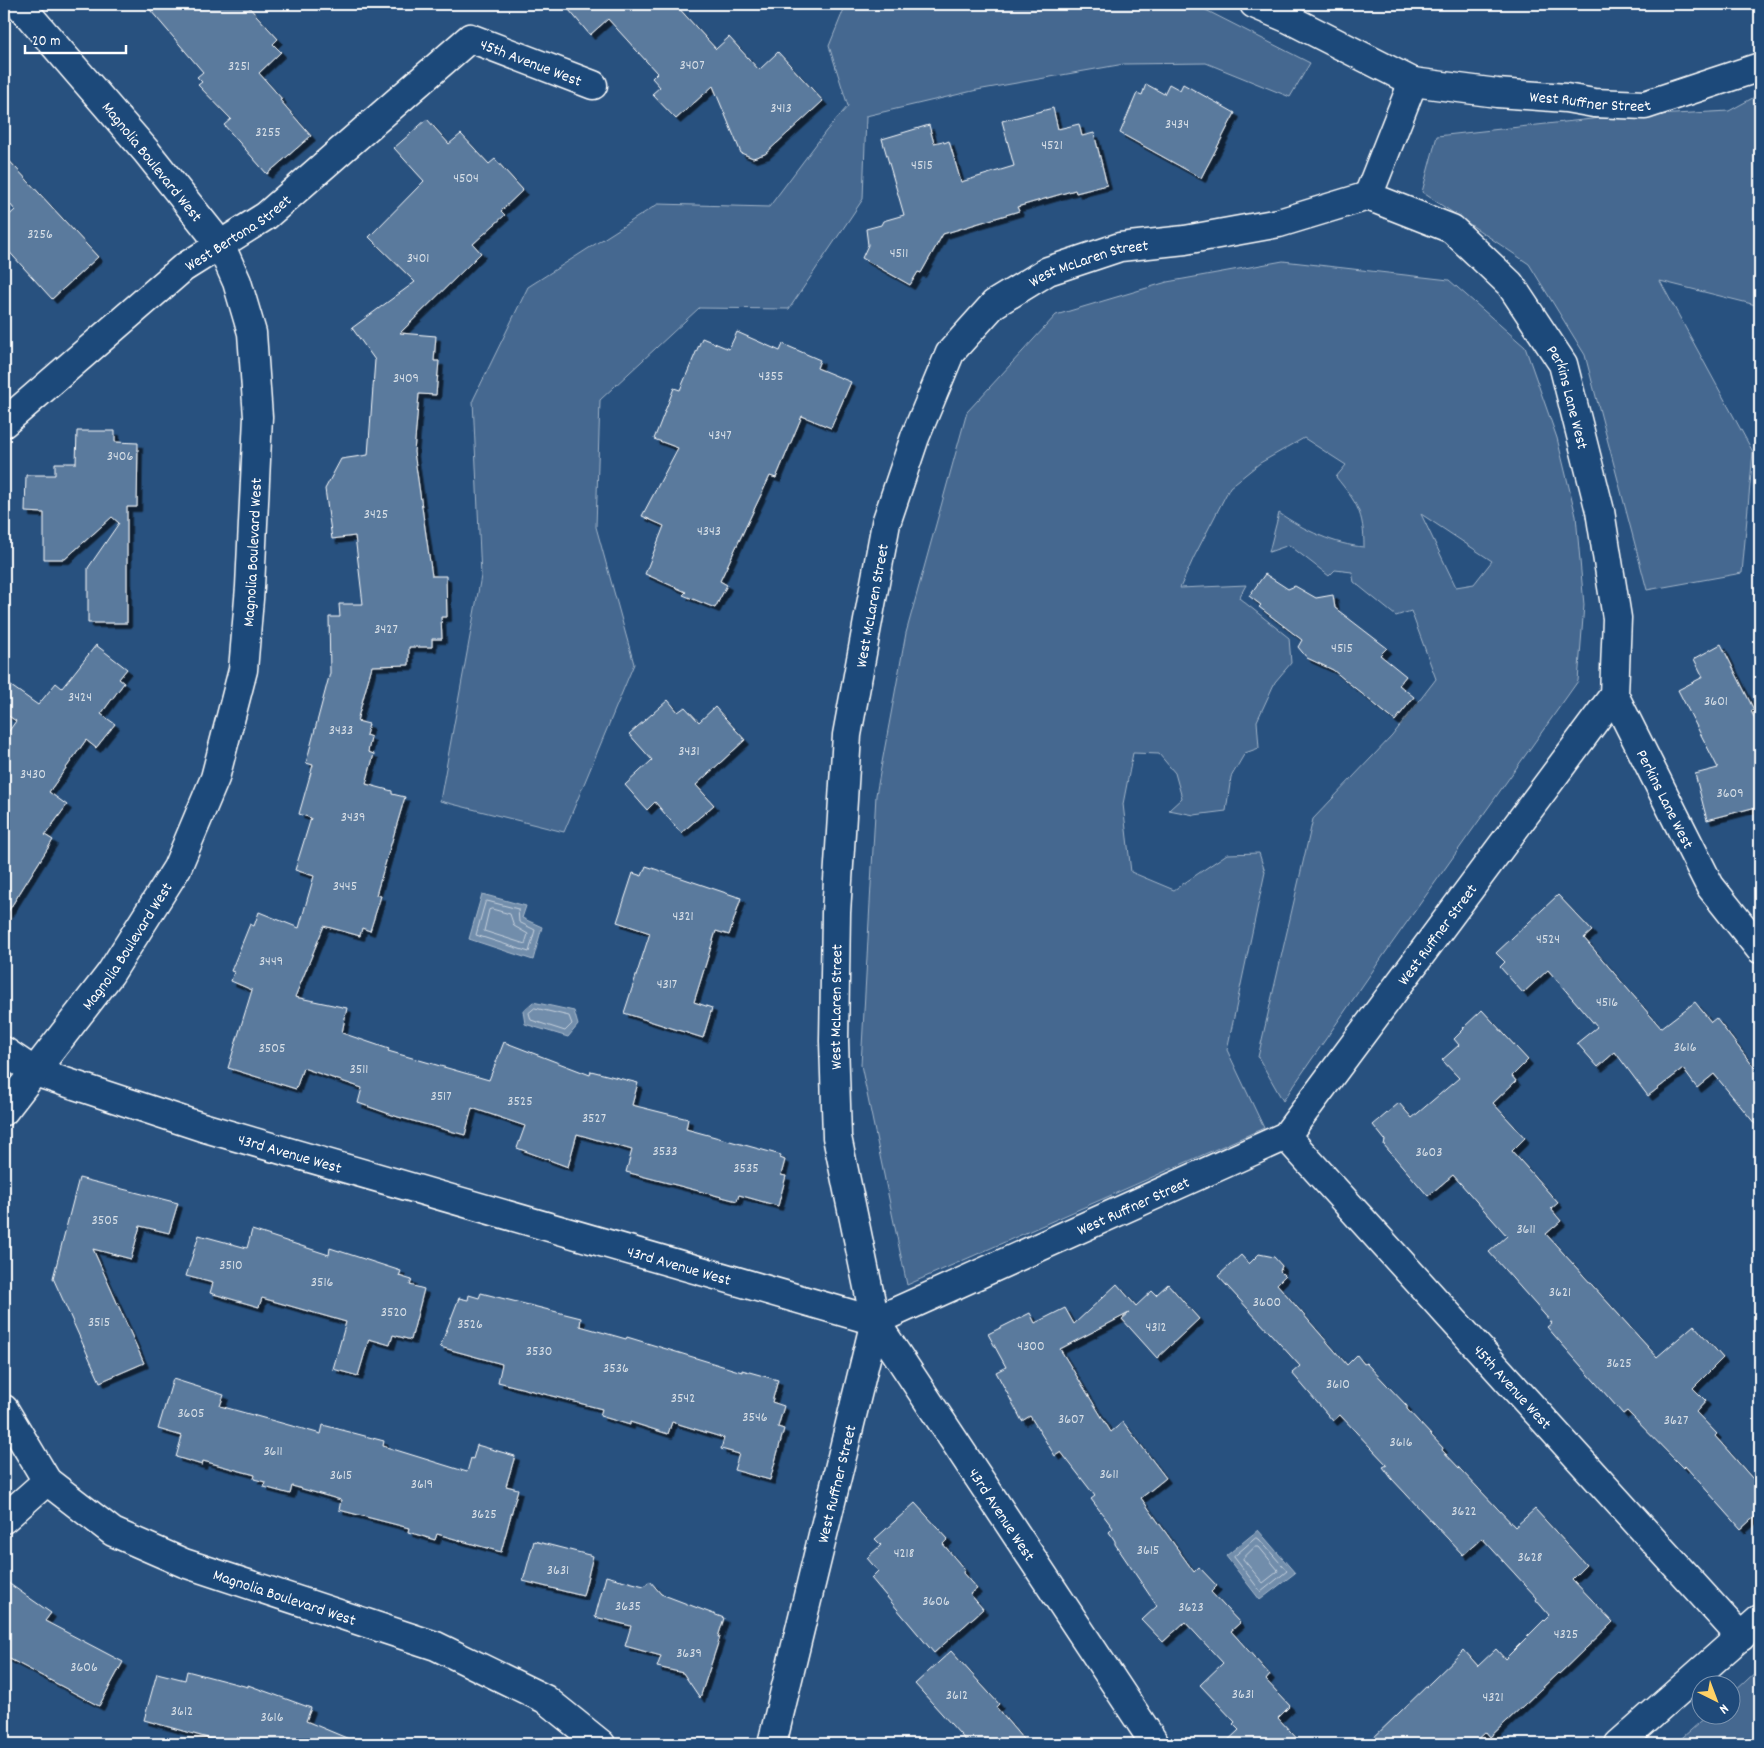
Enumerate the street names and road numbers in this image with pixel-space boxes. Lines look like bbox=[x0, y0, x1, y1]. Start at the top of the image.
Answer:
street label: 45th Avenue West bbox=[476, 34, 585, 94]
street label: West Ruffner Street bbox=[1529, 86, 1654, 119]
street label: Magnolia Boulevard West bbox=[95, 97, 207, 228]
street label: West Bertona Street bbox=[181, 190, 297, 278]
street label: West McLaren Street bbox=[1025, 235, 1150, 294]
street label: Perkins Lane West bbox=[1539, 341, 1593, 452]
street label: Magnolia Boulevard West bbox=[238, 477, 269, 628]
street label: West McLaren Street bbox=[851, 542, 896, 670]
street label: Perkins Lane West bbox=[1629, 746, 1699, 853]
street label: Magnolia Boulevard West bbox=[77, 878, 179, 1016]
street label: West Ruffner Street bbox=[1393, 880, 1484, 991]
street label: West McLaren Street bbox=[825, 944, 850, 1070]
street label: 43rd Avenue West bbox=[235, 1129, 344, 1181]
street label: West Ruffner Street bbox=[1074, 1172, 1194, 1243]
street label: 43rd Avenue West bbox=[624, 1241, 733, 1293]
street label: 45th Avenue West bbox=[1467, 1340, 1556, 1435]
street label: West Ruffner Street bbox=[812, 1423, 863, 1546]
street label: 43rd Avenue West bbox=[961, 1464, 1040, 1566]
street label: Magnolia Boulevard West bbox=[210, 1564, 359, 1633]

